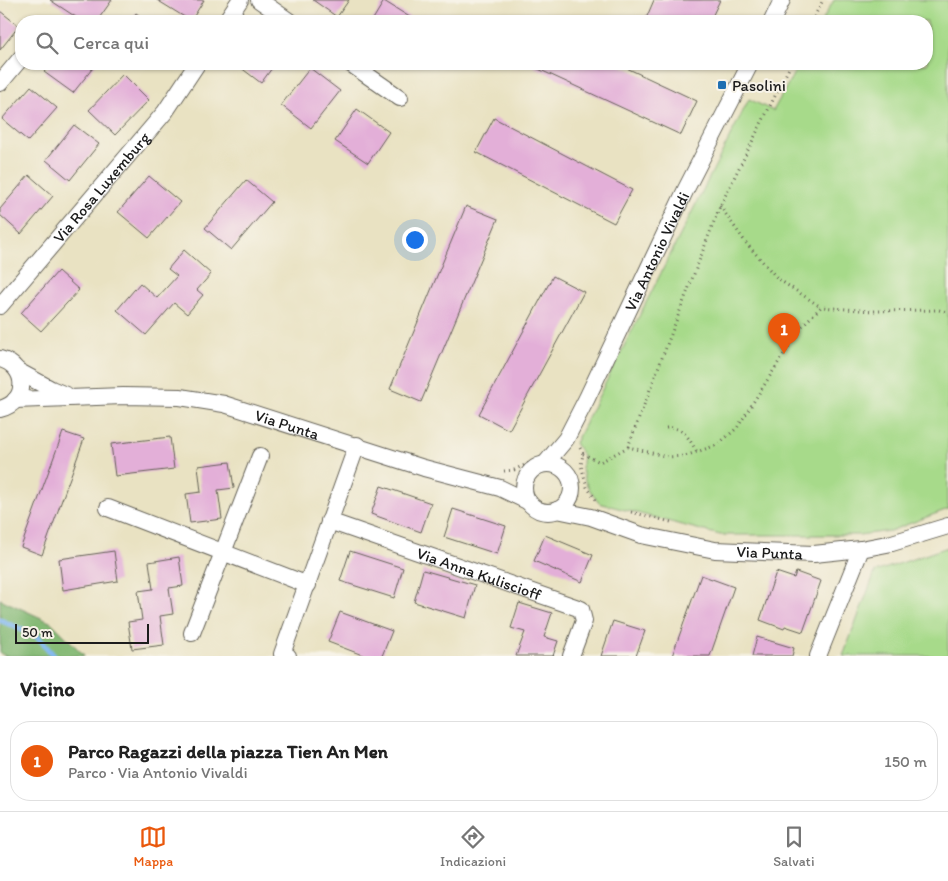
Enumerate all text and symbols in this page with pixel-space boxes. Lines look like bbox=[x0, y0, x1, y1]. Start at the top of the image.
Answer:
search box bbox=[15, 15, 933, 70]
icon: search bbox=[33, 29, 61, 57]
text: Cerca qui bbox=[73, 31, 149, 54]
place label: Pasolini bbox=[732, 76, 786, 95]
marker: Pasolini bbox=[716, 79, 728, 91]
street label: Via Rosa Luxemburg bbox=[49, 128, 154, 247]
street label: Via Antonio Vivaldi bbox=[621, 189, 693, 314]
your location bbox=[402, 227, 428, 253]
pin: 1 bbox=[768, 313, 800, 354]
street label: Via Punta bbox=[253, 406, 322, 444]
street label: Via Punta bbox=[736, 542, 804, 564]
street label: Via Anna Kuliscioff bbox=[414, 543, 544, 605]
scale bar bbox=[15, 621, 149, 644]
text: 50 m bbox=[22, 624, 53, 641]
text: Vicino bbox=[20, 676, 75, 701]
text: Parco Ragazzi della piazza Tien An Men bbox=[68, 740, 388, 763]
text: 1 bbox=[33, 752, 41, 771]
text: 150 m bbox=[884, 752, 927, 771]
text: Parco · Via Antonio Vivaldi bbox=[68, 763, 248, 782]
tab: Mappa bbox=[134, 823, 173, 870]
tab: Indicazioni bbox=[440, 823, 506, 870]
tab: Salvati bbox=[773, 823, 814, 870]

